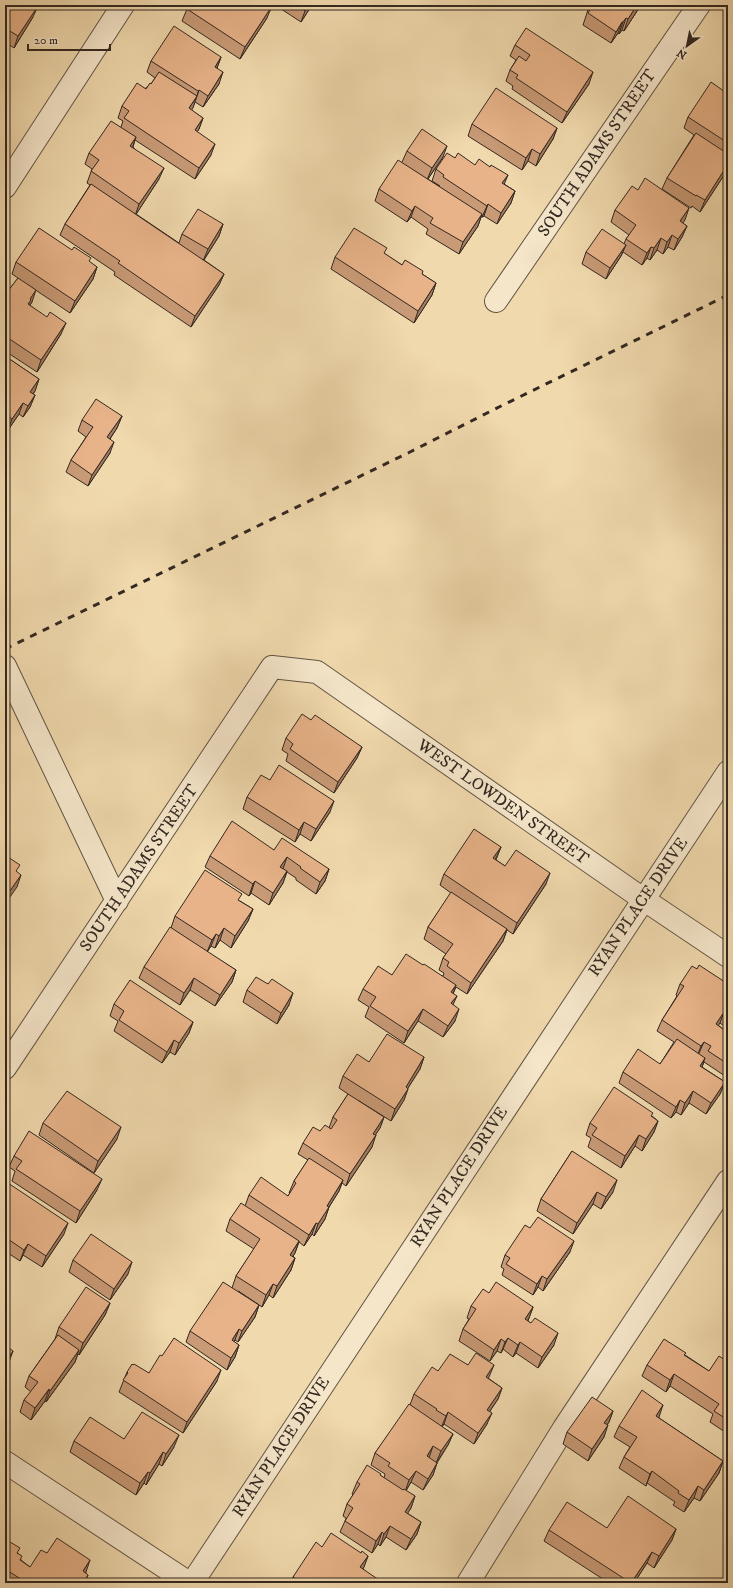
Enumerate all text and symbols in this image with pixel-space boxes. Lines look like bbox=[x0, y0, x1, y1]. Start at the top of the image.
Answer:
scale bar bbox=[28, 26, 110, 52]
north arrow bbox=[667, 26, 707, 66]
text: 20 m bbox=[34, 33, 58, 48]
text: N bbox=[674, 45, 690, 62]
street label: SOUTH ADAMS STREET bbox=[533, 65, 661, 241]
street label: WEST LOWDEN STREET bbox=[412, 734, 593, 870]
street label: SOUTH ADAMS STREET bbox=[75, 780, 203, 956]
street label: RYAN PLACE DRIVE bbox=[583, 833, 693, 981]
street label: RYAN PLACE DRIVE bbox=[405, 1102, 513, 1252]
street label: RYAN PLACE DRIVE bbox=[227, 1372, 335, 1522]

